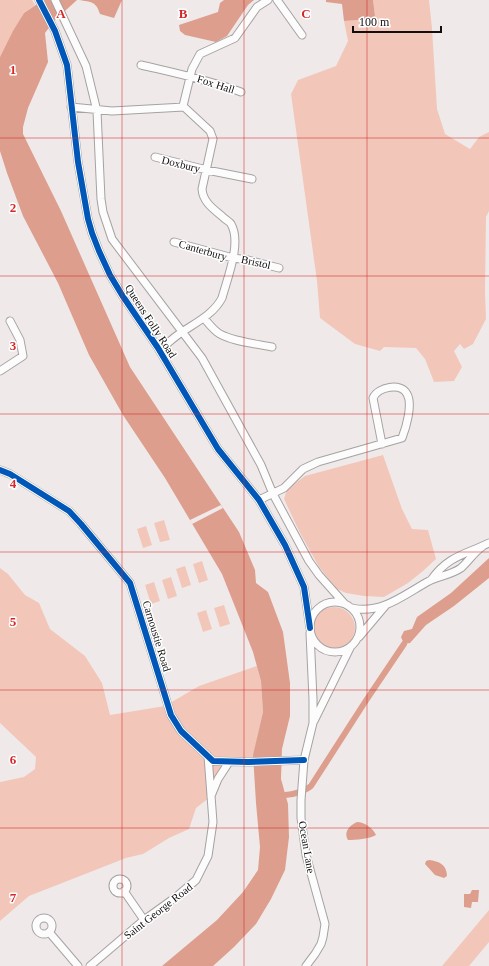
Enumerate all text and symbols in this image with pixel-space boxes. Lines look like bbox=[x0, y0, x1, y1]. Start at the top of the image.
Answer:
text: A bbox=[56, 6, 66, 21]
text: B bbox=[179, 6, 188, 21]
text: C bbox=[301, 6, 311, 21]
scale bar bbox=[353, 8, 441, 34]
text: 100 m bbox=[359, 15, 390, 29]
text: 1 bbox=[10, 62, 16, 77]
street label: Fox Hall bbox=[196, 72, 236, 96]
street label: Doxbury bbox=[161, 153, 202, 175]
text: 2 bbox=[10, 200, 16, 215]
street label: Canterbury bbox=[178, 237, 229, 263]
street label: Bristol bbox=[240, 253, 272, 271]
street label: Queens Folly Road bbox=[123, 282, 179, 360]
text: 3 bbox=[10, 338, 17, 353]
text: 4 bbox=[10, 476, 17, 491]
street label: Carnoustie Road bbox=[140, 599, 174, 673]
text: 5 bbox=[10, 614, 17, 629]
text: 6 bbox=[10, 752, 17, 767]
street label: Ocean Lane bbox=[297, 820, 318, 874]
street label: Saint George Road bbox=[121, 880, 195, 941]
text: 7 bbox=[10, 890, 17, 905]

